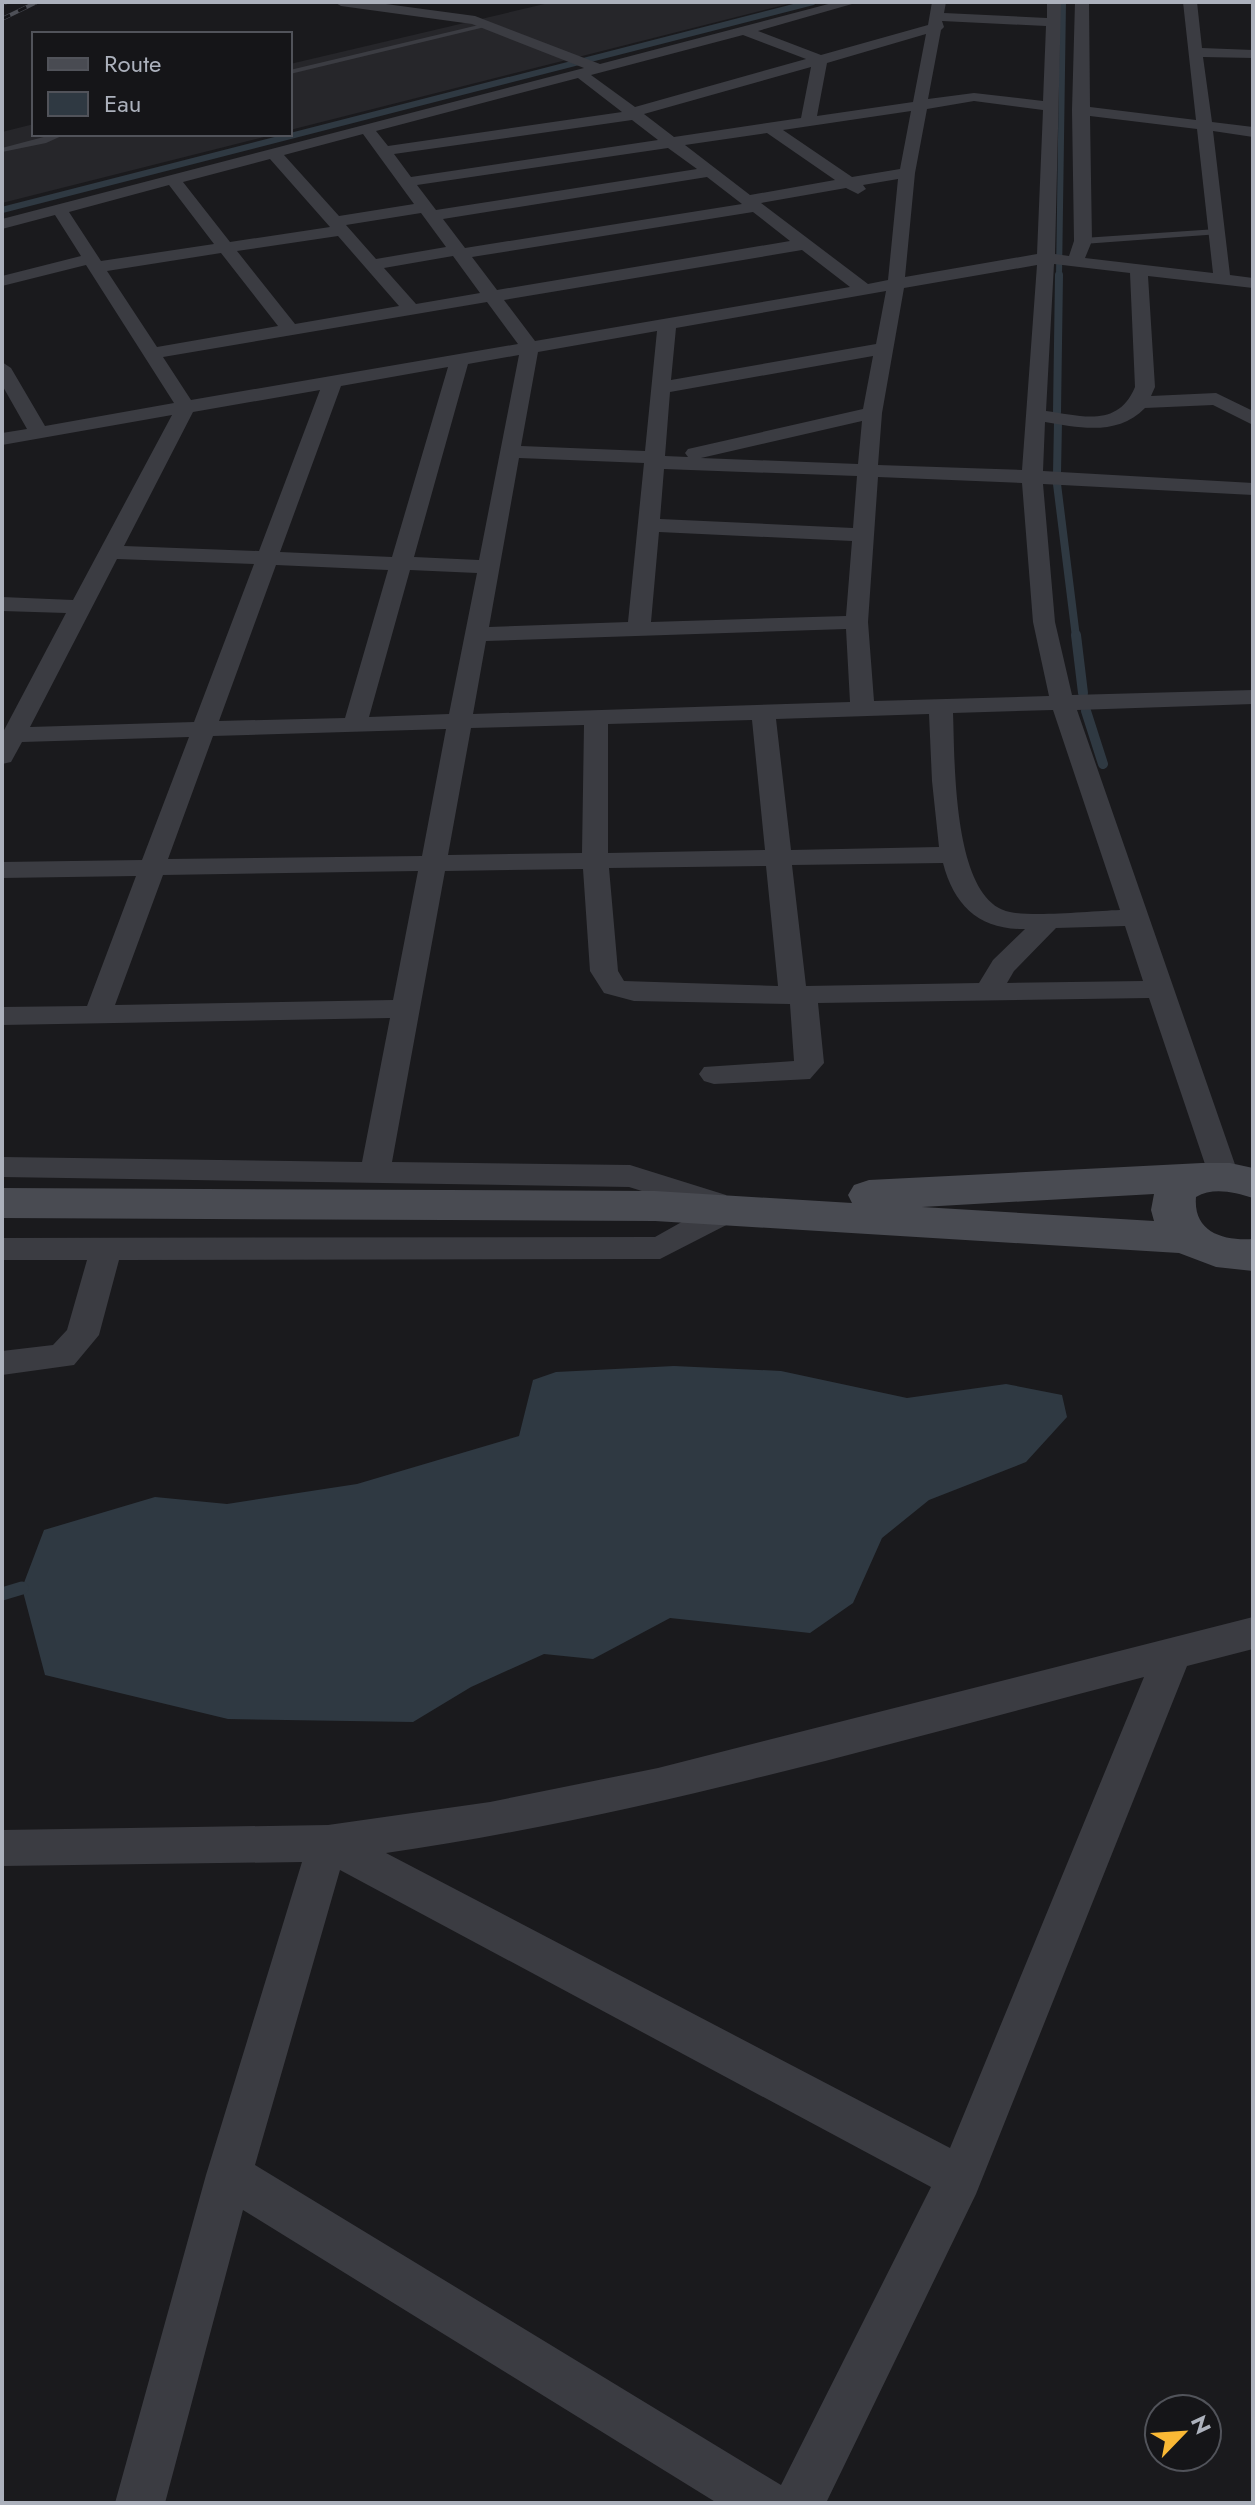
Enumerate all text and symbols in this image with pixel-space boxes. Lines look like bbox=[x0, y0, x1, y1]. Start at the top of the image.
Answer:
legend bbox=[32, 32, 292, 136]
text: Route bbox=[104, 46, 161, 81]
text: Eau bbox=[104, 86, 141, 121]
north arrow bbox=[1143, 2393, 1223, 2473]
text: N bbox=[1183, 2410, 1219, 2439]

